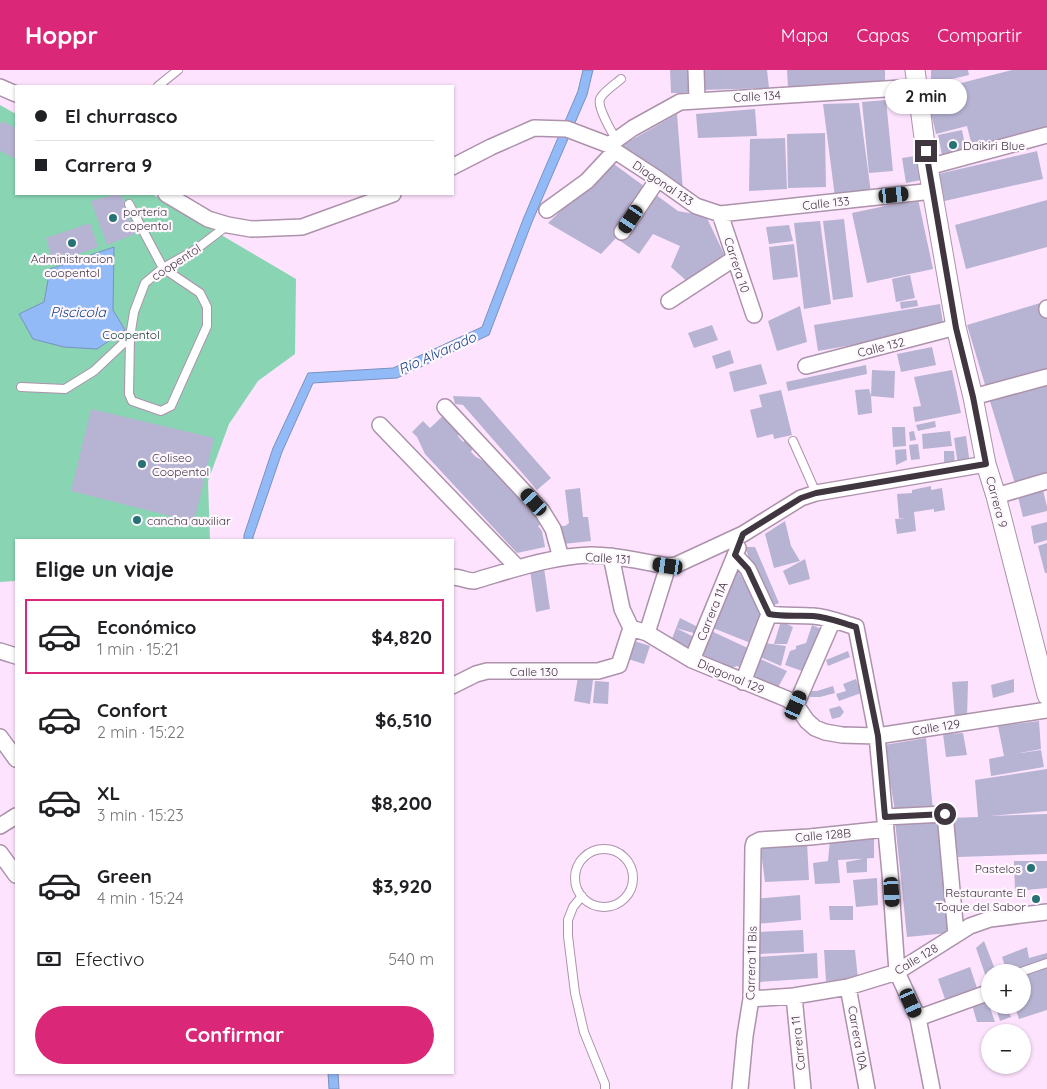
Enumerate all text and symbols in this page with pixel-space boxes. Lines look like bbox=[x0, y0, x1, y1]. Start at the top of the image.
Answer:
text: Hoppr bbox=[25, 20, 98, 50]
text: Mapa bbox=[781, 24, 828, 47]
text: Capas bbox=[856, 24, 909, 47]
text: Compartir bbox=[937, 24, 1022, 47]
callout: 2 min bbox=[885, 78, 967, 114]
text: 2 min bbox=[905, 86, 947, 106]
street label: Calle 134 bbox=[733, 87, 781, 105]
text: El churrasco bbox=[65, 104, 178, 128]
place label: Daikiri Blue bbox=[963, 138, 1025, 153]
marker: Daikiri Blue bbox=[947, 139, 959, 151]
route end bbox=[915, 140, 937, 162]
text: Carrera 9 bbox=[65, 153, 152, 177]
street label: Diagonal 133 bbox=[630, 157, 696, 209]
car bbox=[878, 186, 909, 204]
street label: Calle 133 bbox=[802, 193, 850, 213]
car bbox=[616, 202, 645, 236]
place label: porteria copentol bbox=[123, 204, 171, 233]
marker: porteria copentol bbox=[107, 212, 119, 224]
street label: Carrera 10 bbox=[721, 235, 753, 295]
marker: Administracion coopentol bbox=[66, 237, 78, 249]
street label: coopentol bbox=[149, 241, 203, 283]
place label: Administracion coopentol bbox=[31, 251, 113, 280]
water label: Piscicola bbox=[50, 303, 107, 321]
park label: Coopentol bbox=[102, 327, 160, 342]
water label: Río Alvarado bbox=[395, 328, 479, 378]
street label: Calle 132 bbox=[856, 334, 906, 360]
place label: Coliseo Coopentol bbox=[152, 450, 209, 479]
marker: Coliseo Coopentol bbox=[136, 458, 148, 470]
street label: Carrera 9 bbox=[983, 475, 1011, 530]
car bbox=[518, 486, 549, 518]
place label: cancha auxiliar bbox=[147, 513, 231, 528]
marker: cancha auxiliar bbox=[131, 514, 143, 526]
street label: Calle 131 bbox=[585, 549, 631, 567]
text: Elige un viaje bbox=[35, 555, 174, 583]
car bbox=[652, 556, 683, 576]
street label: Carrera 11A bbox=[693, 579, 731, 643]
icon: car bbox=[37, 614, 82, 659]
text: Económico bbox=[97, 615, 196, 639]
text: $4,820 bbox=[371, 625, 432, 649]
text: 1 min · 15:21 bbox=[97, 639, 179, 659]
street label: Diagonal 129 bbox=[695, 655, 767, 697]
street label: Calle 130 bbox=[510, 664, 558, 679]
car bbox=[783, 688, 808, 722]
icon: car bbox=[37, 697, 82, 742]
text: Confort bbox=[97, 698, 168, 722]
text: $6,510 bbox=[375, 708, 432, 732]
street label: Calle 129 bbox=[911, 716, 961, 738]
text: 2 min · 15:22 bbox=[97, 722, 185, 742]
icon: car bbox=[37, 780, 82, 825]
text: XL bbox=[97, 781, 120, 805]
text: $8,200 bbox=[371, 791, 432, 815]
route start bbox=[934, 803, 956, 825]
text: 3 min · 15:23 bbox=[97, 805, 184, 825]
street label: Calle 128B bbox=[794, 825, 852, 845]
place label: Pastelos bbox=[975, 861, 1021, 876]
marker: Pastelos bbox=[1025, 862, 1037, 874]
icon: car bbox=[37, 863, 82, 908]
text: Green bbox=[97, 864, 152, 888]
text: $3,920 bbox=[372, 874, 432, 898]
car bbox=[883, 877, 900, 907]
place label: Restaurante El Toque del Sabor bbox=[936, 885, 1026, 914]
text: 4 min · 15:24 bbox=[97, 888, 184, 908]
marker: Restaurante El Toque del Sabor bbox=[1030, 893, 1042, 905]
street label: Carrera 11 Bis bbox=[742, 925, 760, 1000]
street label: Calle 128 bbox=[892, 940, 940, 978]
icon: cash bbox=[35, 945, 63, 973]
text: Efectivo bbox=[75, 947, 144, 971]
text: 540 m bbox=[388, 949, 434, 969]
map controls bbox=[981, 964, 1031, 1074]
button: + bbox=[981, 964, 1031, 1014]
car bbox=[898, 986, 923, 1020]
street label: Carrera 10A bbox=[845, 1005, 871, 1072]
button: Confirmar bbox=[35, 1006, 434, 1064]
street label: Carrera 11 bbox=[788, 1015, 808, 1071]
button: − bbox=[981, 1024, 1031, 1074]

